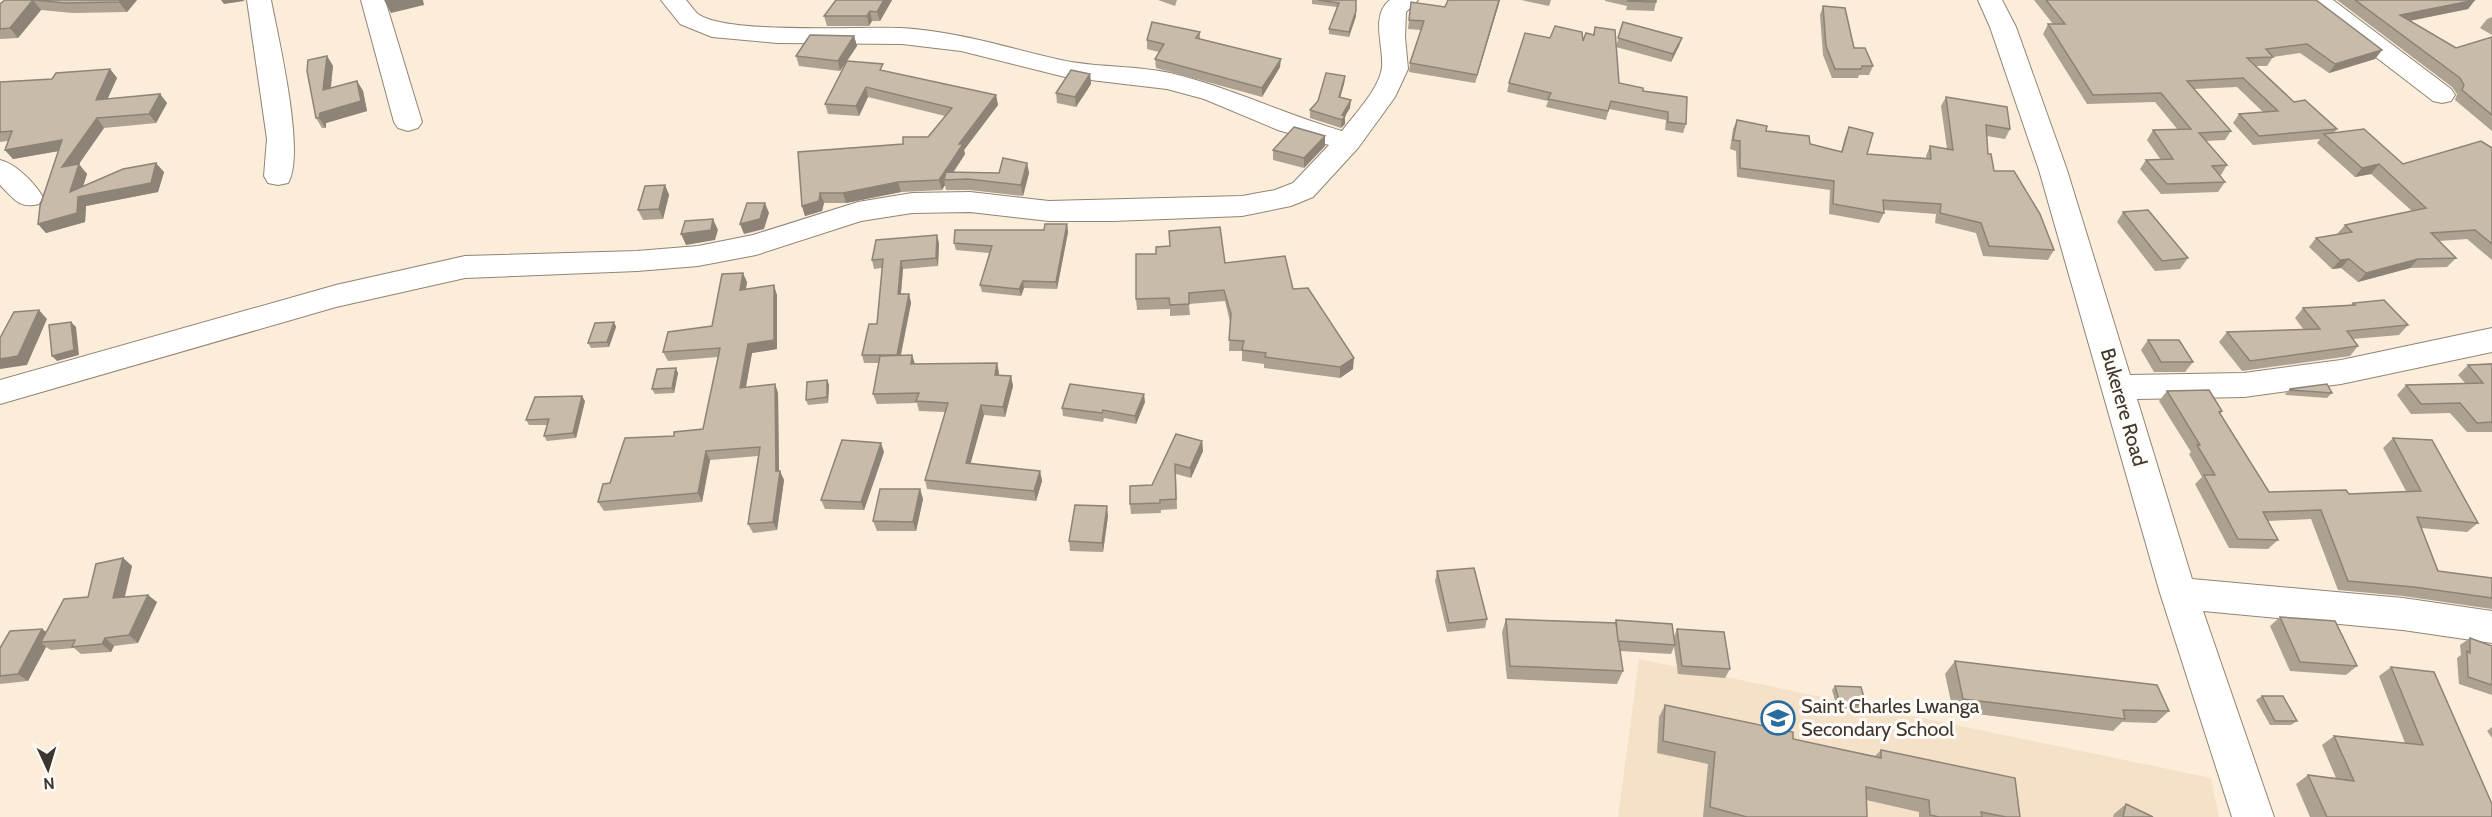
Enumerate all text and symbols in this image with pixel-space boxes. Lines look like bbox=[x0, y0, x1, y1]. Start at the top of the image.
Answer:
street label: Bukerere Road bbox=[2096, 345, 2152, 469]
place label: Saint Charles Lwanga Secondary School bbox=[1801, 694, 1980, 741]
school or university icon: Saint Charles Lwanga Secondary School bbox=[1760, 700, 1796, 736]
north arrow bbox=[18, 739, 78, 799]
text: N bbox=[43, 774, 55, 793]

